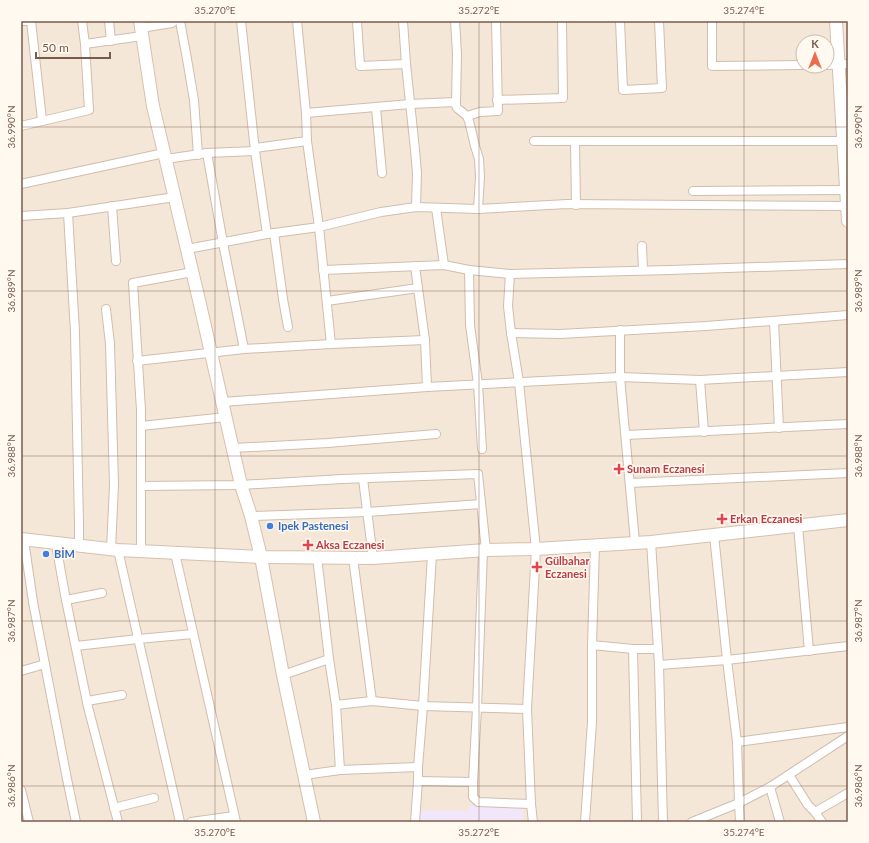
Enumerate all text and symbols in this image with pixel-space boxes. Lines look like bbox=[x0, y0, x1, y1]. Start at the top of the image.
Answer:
text: 35.270°E bbox=[194, 4, 236, 16]
text: 35.272°E bbox=[458, 4, 500, 16]
text: 35.274°E bbox=[723, 4, 765, 16]
scale bar bbox=[36, 34, 110, 60]
north arrow bbox=[795, 34, 835, 74]
text: K bbox=[811, 37, 819, 50]
text: 50 m bbox=[42, 40, 69, 55]
text: 36.990°N bbox=[5, 105, 17, 149]
text: 36.990°N bbox=[852, 105, 864, 149]
text: 36.989°N bbox=[5, 269, 17, 313]
text: 36.989°N bbox=[852, 269, 864, 313]
text: 36.988°N bbox=[5, 434, 17, 478]
text: 36.988°N bbox=[852, 434, 864, 478]
place label: Sunam Eczanesi bbox=[627, 462, 705, 475]
marker: Sunam Eczanesi bbox=[614, 464, 624, 474]
place label: Erkan Eczanesi bbox=[730, 512, 803, 525]
marker: Erkan Eczanesi bbox=[717, 514, 727, 524]
place label: Ipek Pastenesi bbox=[278, 519, 349, 532]
marker: Ipek Pastenesi bbox=[265, 521, 275, 531]
place label: Aksa Eczanesi bbox=[315, 538, 385, 551]
marker: Aksa Eczanesi bbox=[303, 540, 313, 550]
place label: BİM bbox=[54, 547, 75, 560]
marker: BİM bbox=[41, 549, 51, 559]
place label: Gülbahar Eczanesi bbox=[545, 554, 590, 580]
marker: Gülbahar Eczanesi bbox=[532, 562, 542, 572]
text: 36.987°N bbox=[5, 599, 17, 643]
text: 36.987°N bbox=[852, 599, 864, 643]
text: 36.986°N bbox=[5, 764, 17, 808]
text: 36.986°N bbox=[852, 764, 864, 808]
text: 35.270°E bbox=[194, 826, 236, 838]
text: 35.272°E bbox=[458, 826, 500, 838]
text: 35.274°E bbox=[723, 826, 765, 838]

